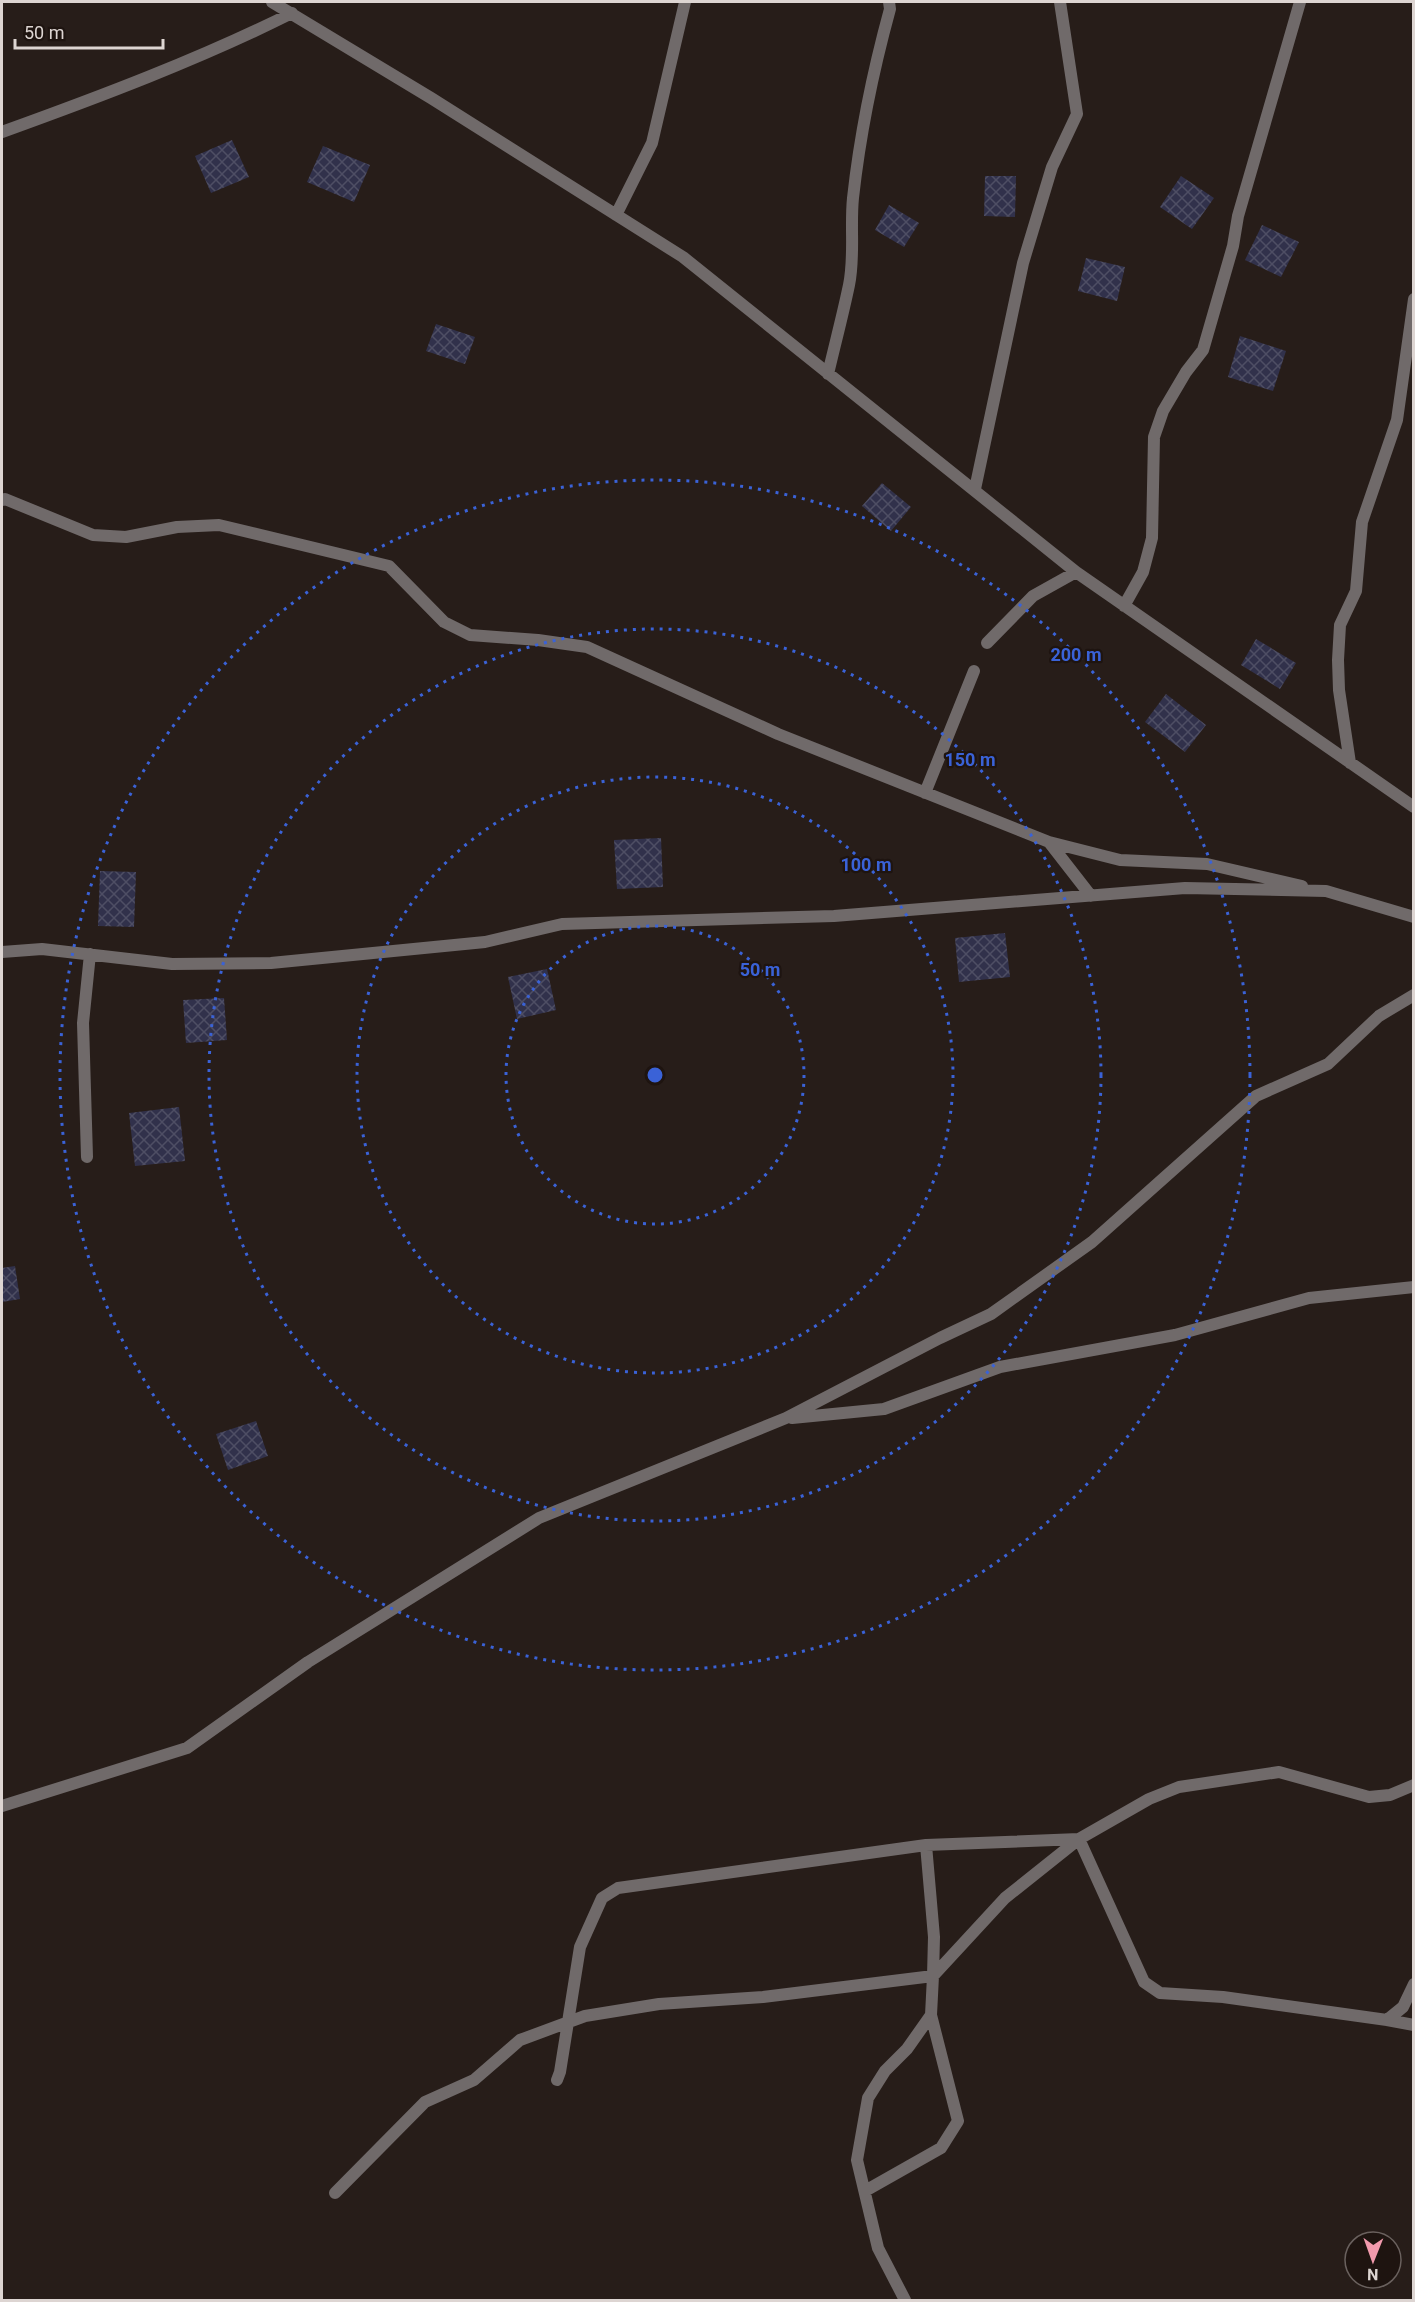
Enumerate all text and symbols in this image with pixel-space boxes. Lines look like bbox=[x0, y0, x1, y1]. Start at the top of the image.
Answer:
scale bar bbox=[15, 12, 164, 50]
text: 50 m bbox=[24, 22, 64, 43]
text: 200 m bbox=[1050, 644, 1102, 665]
text: 150 m bbox=[944, 749, 996, 770]
text: 100 m bbox=[840, 854, 892, 875]
text: 50 m bbox=[740, 959, 780, 980]
centre of rings bbox=[645, 1065, 665, 1085]
north arrow bbox=[1343, 2230, 1403, 2290]
text: N bbox=[1367, 2265, 1379, 2284]

